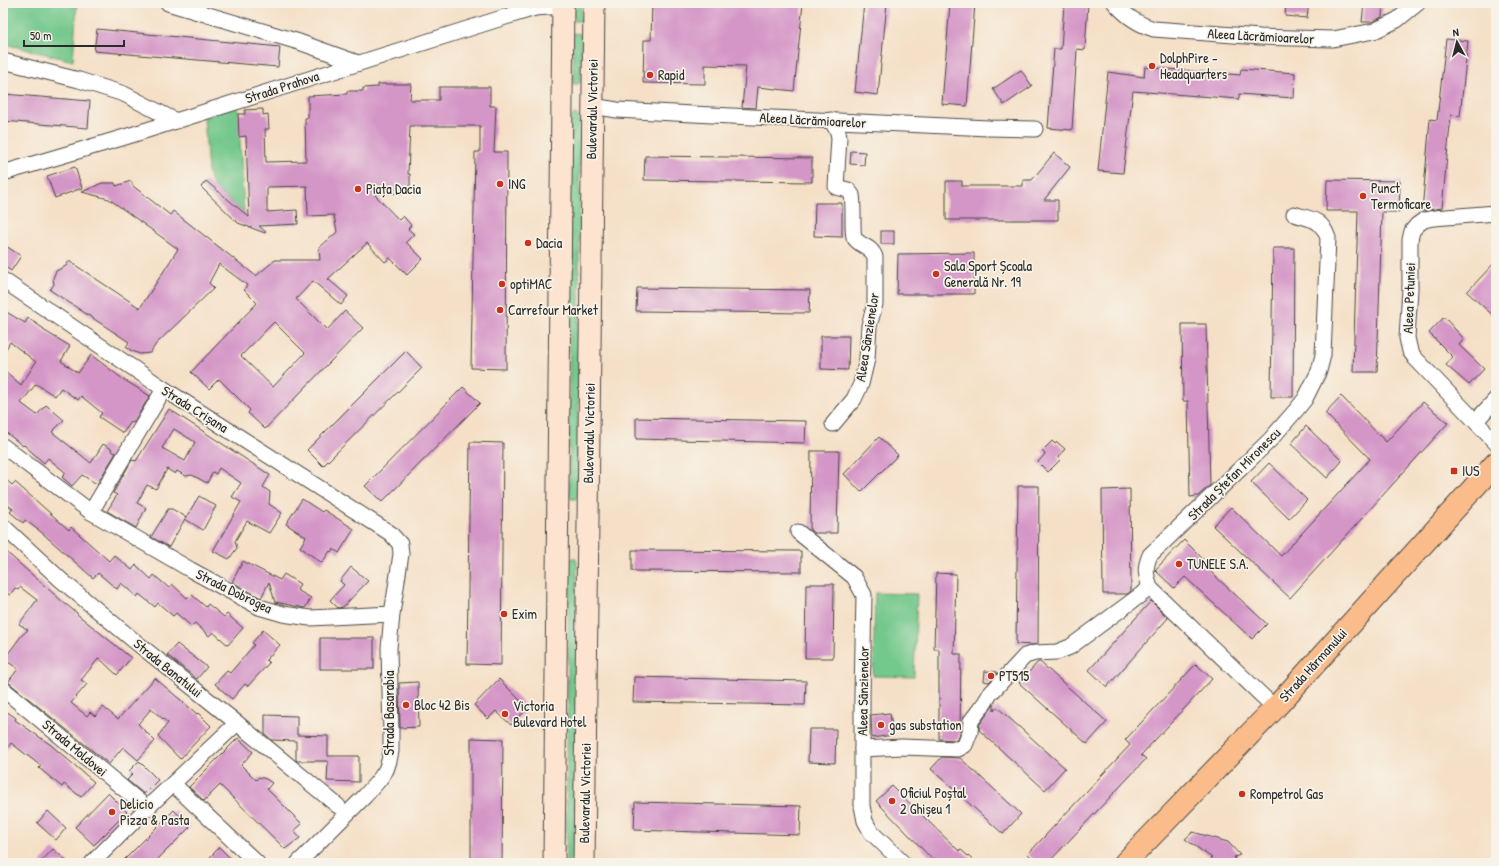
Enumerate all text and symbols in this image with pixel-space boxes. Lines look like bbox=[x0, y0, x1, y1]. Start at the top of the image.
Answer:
scale bar bbox=[24, 22, 124, 48]
north arrow bbox=[1437, 22, 1477, 62]
street label: Aleea Lăcrămioarelor bbox=[1207, 23, 1316, 48]
text: N bbox=[1452, 25, 1460, 39]
text: 50 m bbox=[30, 27, 51, 44]
place label: DolphPire - Headquarters bbox=[1160, 48, 1227, 84]
street label: Bulevardul Victoriei bbox=[581, 59, 602, 159]
marker: DolphPire - Headquarters bbox=[1147, 61, 1157, 71]
place label: Rapid bbox=[658, 65, 685, 85]
street label: Strada Prahova bbox=[243, 66, 322, 107]
marker: Rapid bbox=[645, 70, 655, 80]
street label: Aleea Lăcrămioarelor bbox=[759, 107, 868, 132]
place label: ING bbox=[508, 174, 526, 193]
place label: Punct Termoficare bbox=[1371, 178, 1432, 213]
place label: Piața Dacia bbox=[366, 179, 422, 198]
marker: ING bbox=[495, 179, 505, 189]
marker: Piața Dacia bbox=[353, 184, 363, 194]
marker: Punct Termoficare bbox=[1358, 191, 1368, 201]
place label: Dacia bbox=[536, 233, 563, 252]
marker: Dacia bbox=[523, 238, 533, 248]
place label: Sala Sport Școala Generală Nr. 19 bbox=[944, 256, 1033, 291]
street label: Aleea Petuniei bbox=[1398, 262, 1419, 334]
marker: Sala Sport Școala Generală Nr. 19 bbox=[931, 269, 941, 279]
place label: optiMAC bbox=[510, 274, 553, 294]
marker: optiMAC bbox=[497, 279, 507, 289]
street label: Aleea Sânzienelor bbox=[850, 290, 883, 383]
place label: Carrefour Market bbox=[508, 300, 598, 319]
marker: Carrefour Market bbox=[495, 305, 505, 315]
street label: Strada Crișana bbox=[158, 381, 233, 437]
street label: Bulevardul Victoriei bbox=[578, 383, 599, 483]
street label: Strada Ștefan Mironescu bbox=[1183, 423, 1284, 524]
place label: IUS bbox=[1462, 461, 1480, 480]
marker: IUS bbox=[1449, 466, 1459, 476]
place label: TUNELE S.A. bbox=[1187, 554, 1249, 573]
marker: TUNELE S.A. bbox=[1174, 559, 1184, 569]
street label: Strada Dobrogea bbox=[192, 564, 276, 618]
place label: Exim bbox=[512, 604, 537, 623]
marker: Exim bbox=[499, 609, 509, 619]
street label: Strada Hărmanului bbox=[1274, 624, 1351, 706]
street label: Strada Banatului bbox=[130, 634, 207, 701]
street label: Aleea Sânzienelor bbox=[852, 645, 873, 736]
place label: PT515 bbox=[999, 666, 1029, 685]
street label: Strada Basarabia bbox=[379, 670, 398, 756]
marker: PT515 bbox=[986, 671, 996, 681]
place label: Bloc 42 Bis bbox=[414, 695, 470, 714]
place label: Victoria Bulevard Hotel bbox=[513, 696, 587, 731]
marker: Bloc 42 Bis bbox=[401, 700, 411, 710]
marker: Victoria Bulevard Hotel bbox=[500, 709, 510, 719]
street label: Strada Moldovei bbox=[39, 715, 112, 780]
place label: gas substation bbox=[889, 715, 962, 735]
marker: gas substation bbox=[876, 720, 886, 730]
street label: Bulevardul Victoriei bbox=[574, 743, 595, 843]
place label: Oficiul Poștal 2 Ghișeu 1 bbox=[900, 783, 967, 818]
place label: Rompetrol Gas bbox=[1250, 784, 1323, 804]
marker: Rompetrol Gas bbox=[1237, 789, 1247, 799]
place label: Delicio Pizza & Pasta bbox=[120, 794, 190, 829]
marker: Oficiul Poștal 2 Ghișeu 1 bbox=[887, 796, 897, 806]
marker: Delicio Pizza & Pasta bbox=[107, 807, 117, 817]

